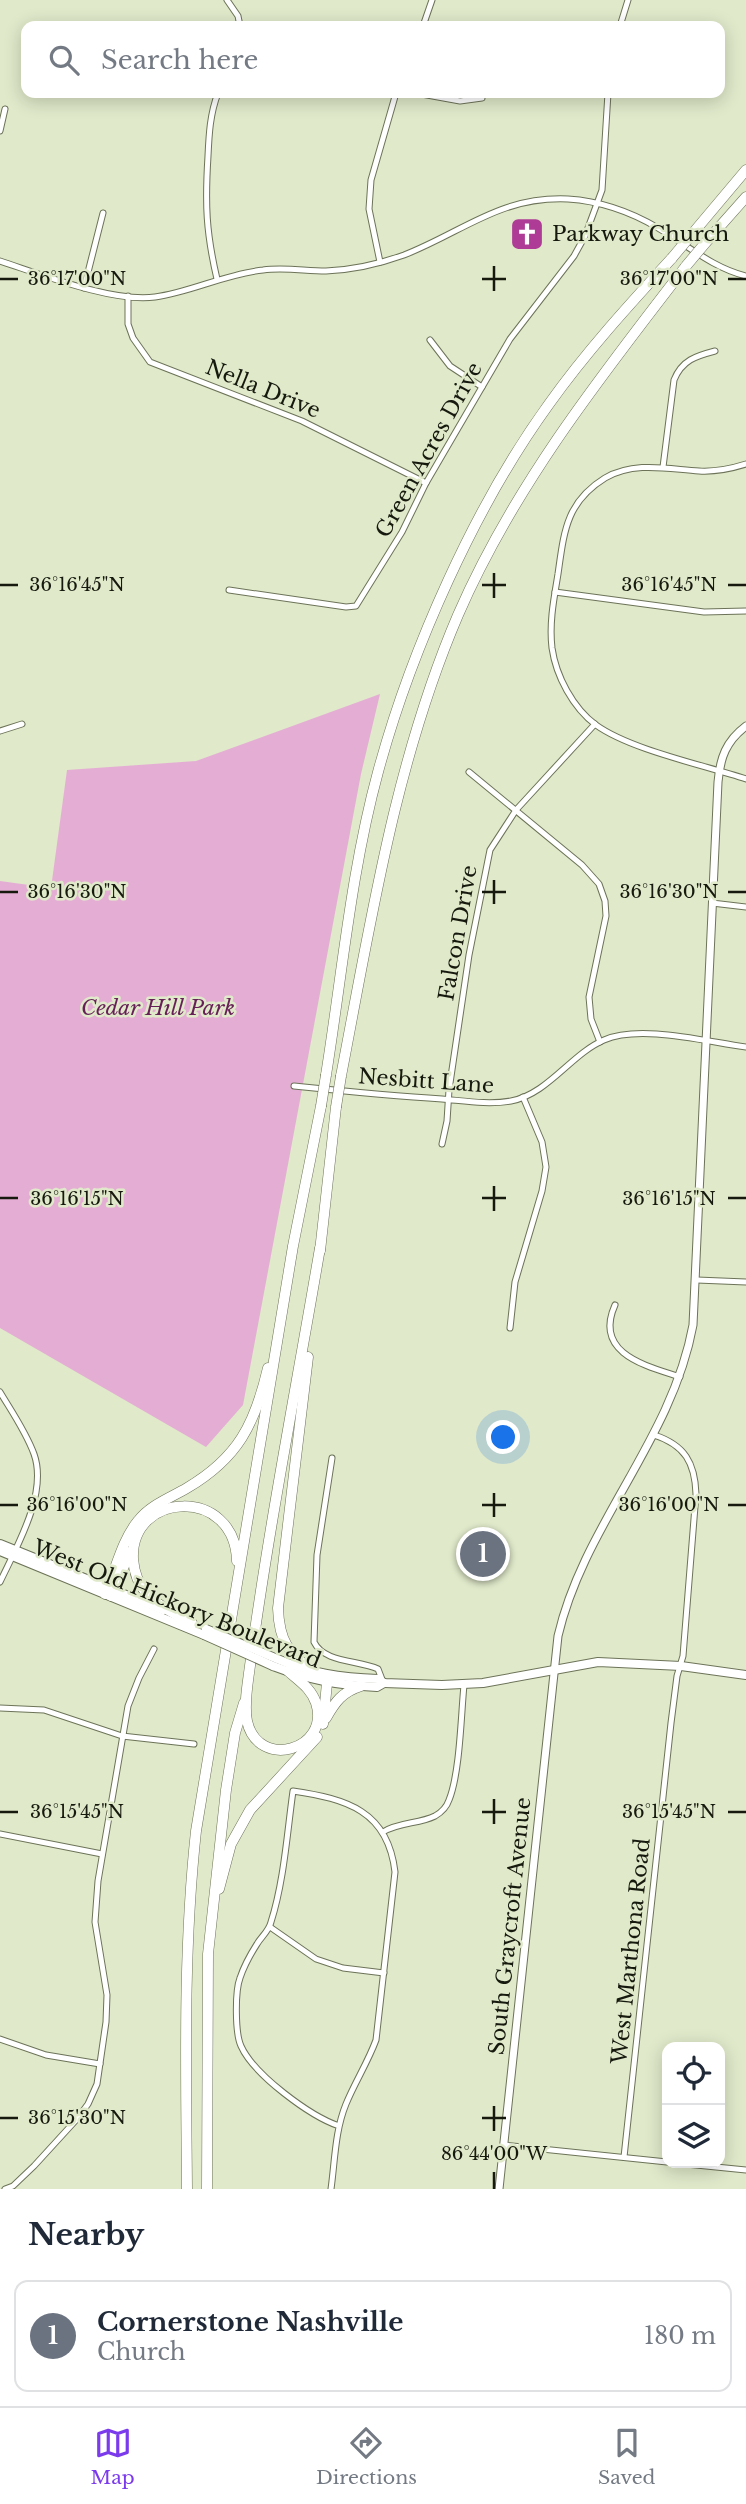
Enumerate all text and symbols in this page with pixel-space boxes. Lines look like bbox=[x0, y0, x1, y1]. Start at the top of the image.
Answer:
search box bbox=[21, 21, 725, 98]
icon: search bbox=[45, 41, 83, 79]
text: Search here bbox=[101, 44, 258, 76]
church icon: Parkway Church bbox=[508, 215, 546, 253]
place label: Parkway Church bbox=[552, 221, 729, 247]
text: 36°17'00"N bbox=[28, 268, 126, 290]
text: 36°17'00"N bbox=[620, 268, 718, 290]
street label: Nella Drive bbox=[202, 354, 324, 424]
street label: Green Acres Drive bbox=[370, 358, 488, 542]
text: 36°16'45"N bbox=[29, 574, 125, 596]
text: 36°16'45"N bbox=[621, 574, 717, 596]
street label: Falcon Drive bbox=[433, 863, 483, 1003]
text: 36°16'30"N bbox=[27, 881, 127, 903]
text: 36°16'30"N bbox=[619, 881, 719, 903]
park label: Cedar Hill Park bbox=[81, 995, 235, 1021]
street label: Nesbitt Lane bbox=[357, 1063, 495, 1099]
text: 36°16'15"N bbox=[30, 1188, 124, 1210]
text: 36°16'15"N bbox=[622, 1188, 716, 1210]
your location bbox=[486, 1420, 520, 1454]
text: 36°16'00"N bbox=[27, 1494, 127, 1516]
text: 36°16'00"N bbox=[619, 1494, 719, 1516]
pin: 1 bbox=[460, 1528, 506, 1580]
street label: West Old Hickory Boulevard bbox=[28, 1534, 325, 1674]
street label: South Graycroft Avenue bbox=[484, 1796, 536, 2056]
text: 36°15'45"N bbox=[30, 1801, 124, 1823]
text: 36°15'45"N bbox=[622, 1801, 716, 1823]
street label: West Marthona Road bbox=[606, 1837, 656, 2066]
map controls bbox=[662, 2042, 725, 2168]
button: locate bbox=[662, 2042, 725, 2105]
button: layers bbox=[662, 2105, 725, 2168]
text: 36°15'30"N bbox=[28, 2107, 126, 2129]
text: 86°44'00"W bbox=[441, 2143, 548, 2165]
text: Nearby bbox=[28, 2216, 144, 2253]
text: Cornerstone Nashville bbox=[97, 2306, 404, 2338]
text: 1 bbox=[48, 2322, 58, 2350]
text: 180 m bbox=[644, 2322, 716, 2350]
text: Church bbox=[97, 2338, 186, 2366]
tab: Map bbox=[91, 2424, 135, 2489]
tab: Directions bbox=[316, 2424, 417, 2489]
tab: Saved bbox=[598, 2424, 655, 2489]

